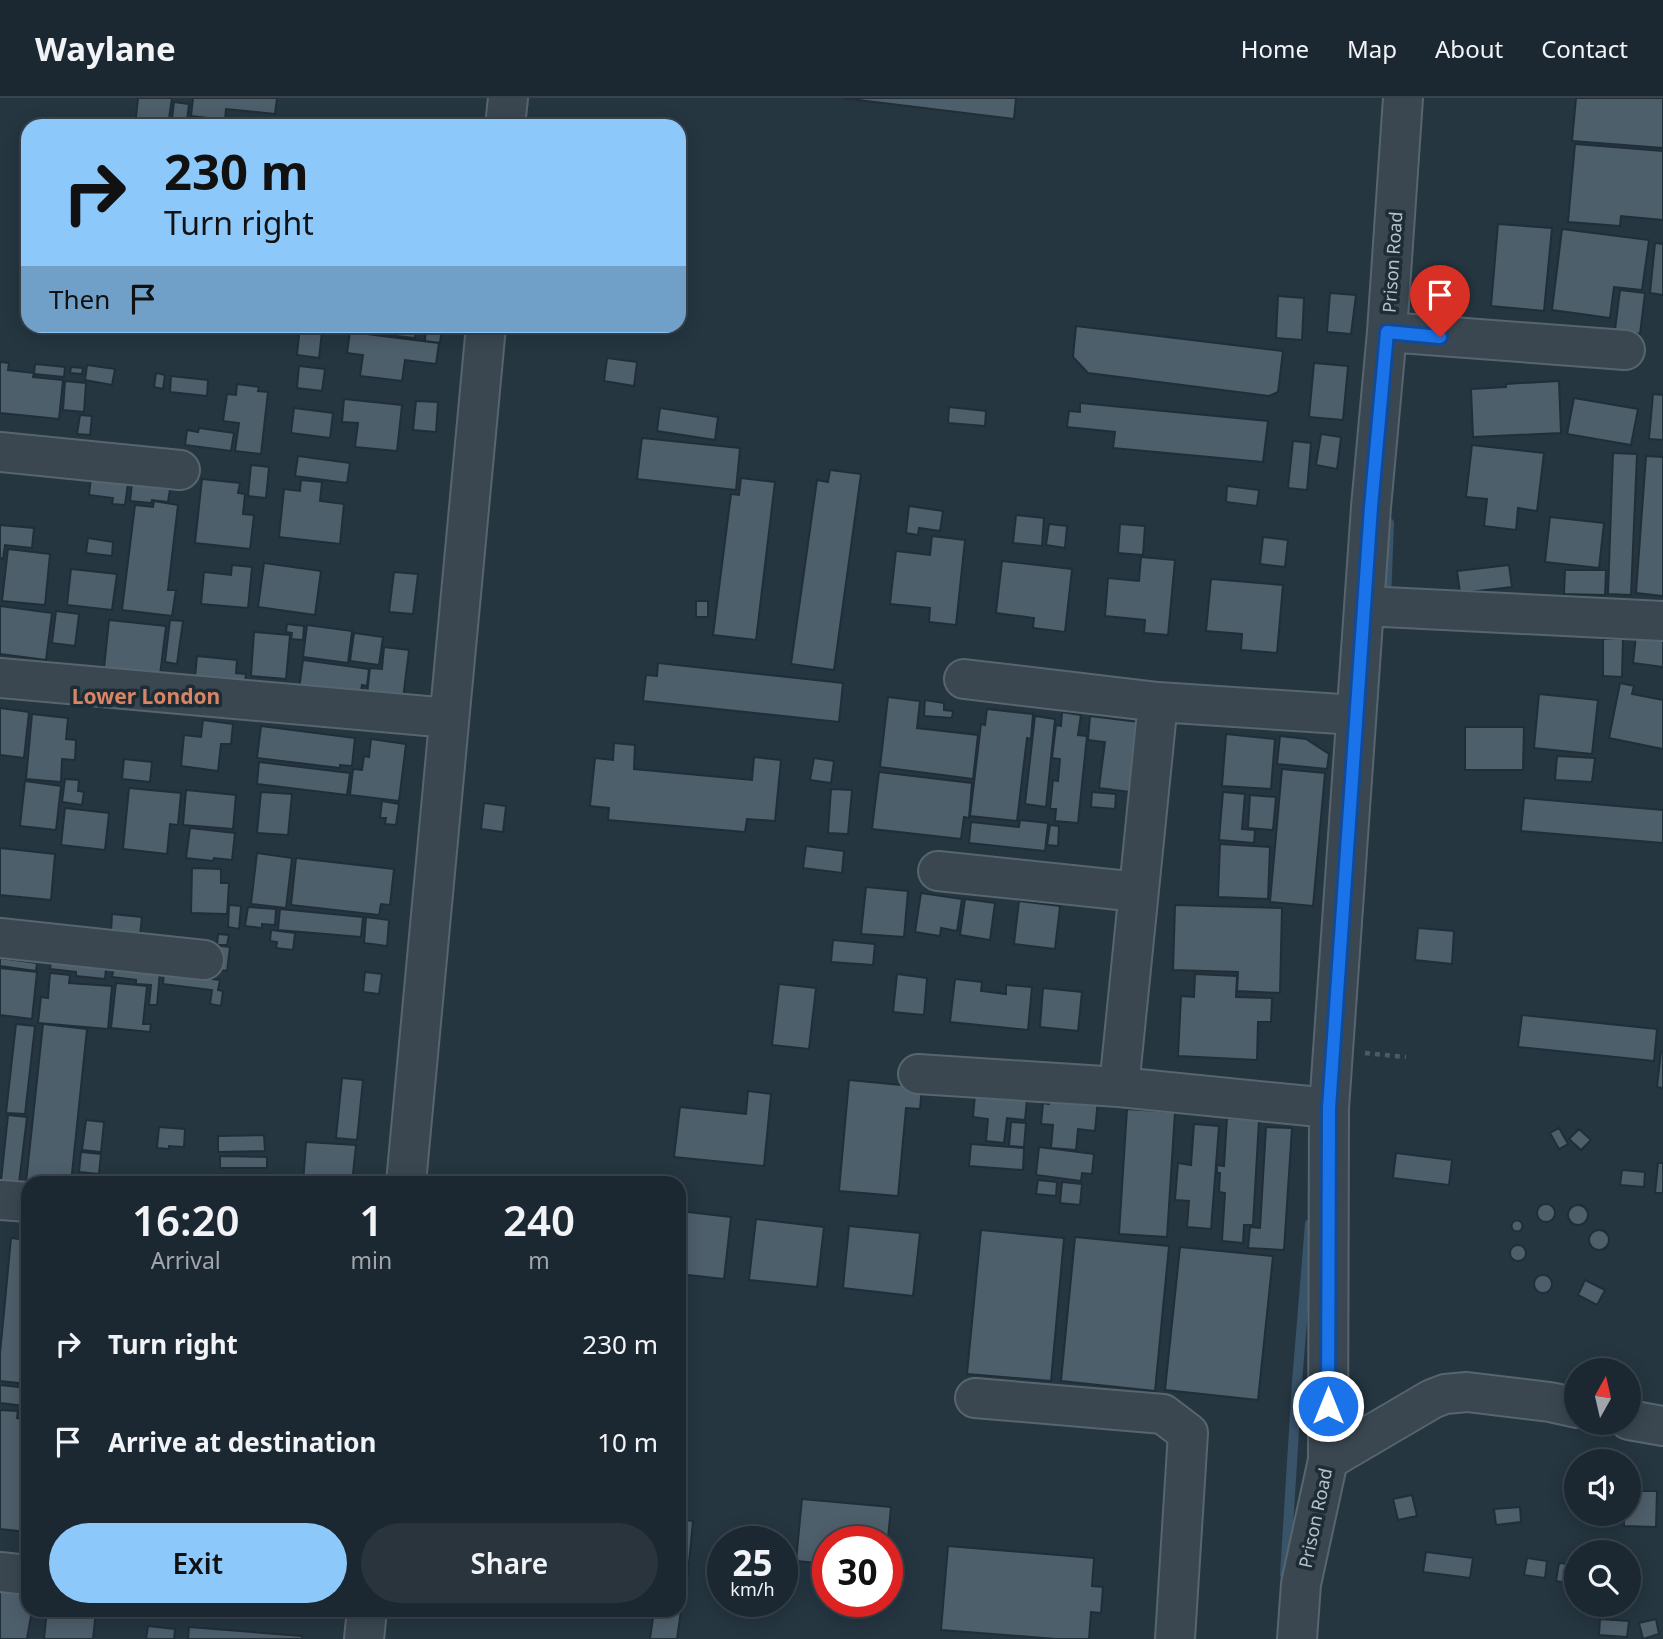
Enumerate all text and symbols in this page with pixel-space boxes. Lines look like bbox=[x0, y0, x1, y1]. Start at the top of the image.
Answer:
text: Waylane bbox=[35, 26, 176, 71]
text: Home bbox=[1241, 32, 1309, 65]
text: Map bbox=[1347, 32, 1397, 65]
text: About bbox=[1435, 32, 1503, 65]
text: Contact bbox=[1541, 32, 1628, 65]
text: 230 m bbox=[164, 138, 309, 204]
icon: right bbox=[49, 147, 140, 238]
text: Turn right bbox=[164, 201, 314, 244]
street label: Prison Road bbox=[1376, 211, 1408, 313]
pin bbox=[1410, 265, 1470, 337]
icon: arrive bbox=[1421, 276, 1459, 314]
icon: arrive bbox=[124, 280, 162, 318]
text: Then bbox=[49, 281, 110, 317]
district label: Lower London bbox=[72, 682, 220, 710]
text: 16:20 bbox=[132, 1191, 240, 1248]
text: 1 bbox=[359, 1191, 383, 1248]
text: 240 bbox=[503, 1191, 575, 1248]
text: Arrival bbox=[151, 1244, 221, 1276]
text: min bbox=[350, 1244, 392, 1276]
text: m bbox=[528, 1244, 550, 1276]
icon: right bbox=[49, 1325, 87, 1363]
text: Turn right bbox=[108, 1326, 238, 1362]
text: 230 m bbox=[582, 1326, 658, 1362]
north arrow bbox=[1564, 1358, 1642, 1435]
map controls bbox=[1564, 1358, 1641, 1617]
position arrow bbox=[1291, 1369, 1365, 1443]
icon: arrive bbox=[49, 1423, 87, 1461]
text: Arrive at destination bbox=[108, 1424, 377, 1460]
text: 10 m bbox=[597, 1424, 658, 1460]
button: sound bbox=[1564, 1449, 1641, 1526]
street label: Prison Road bbox=[1293, 1466, 1337, 1570]
button: Exit bbox=[49, 1523, 347, 1603]
button: Share bbox=[361, 1523, 658, 1603]
speed limit sign: 30 bbox=[812, 1526, 903, 1617]
text: 25 bbox=[732, 1539, 773, 1586]
button: search bbox=[1564, 1540, 1641, 1617]
text: km/h bbox=[730, 1577, 775, 1601]

